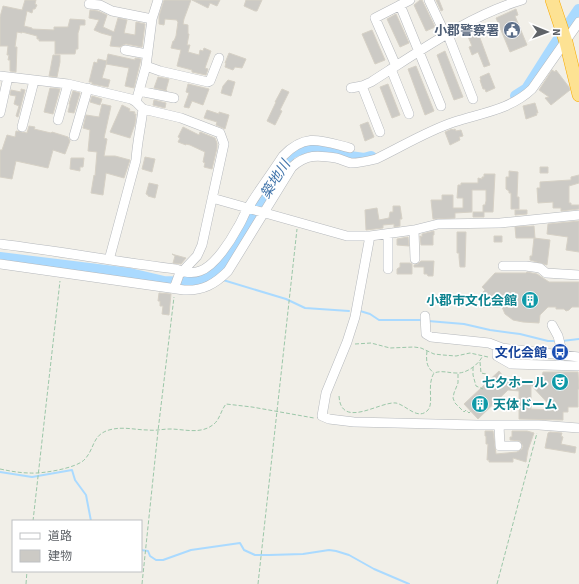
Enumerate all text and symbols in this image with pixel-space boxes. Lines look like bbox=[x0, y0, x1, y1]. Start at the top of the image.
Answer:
north arrow bbox=[527, 12, 567, 52]
public building icon: 小郡警察署 bbox=[502, 20, 522, 40]
place label: 小郡警察署 bbox=[434, 22, 499, 40]
text: N bbox=[549, 28, 564, 36]
water label: 築地川 bbox=[256, 155, 297, 203]
building icon: 小郡市文化会館 bbox=[520, 290, 540, 310]
place label: 小郡市文化会館 bbox=[426, 292, 517, 310]
bus stop icon: 文化会館 bbox=[550, 342, 570, 362]
place label: 文化会館 bbox=[495, 344, 547, 362]
theatre icon: 七夕ホール bbox=[550, 372, 570, 392]
place label: 七夕ホール bbox=[482, 374, 547, 392]
building icon: 天体ドーム bbox=[470, 394, 490, 414]
place label: 天体ドーム bbox=[493, 396, 558, 414]
legend bbox=[12, 520, 142, 572]
text: 道路 bbox=[48, 528, 72, 545]
text: 建物 bbox=[48, 548, 72, 565]

